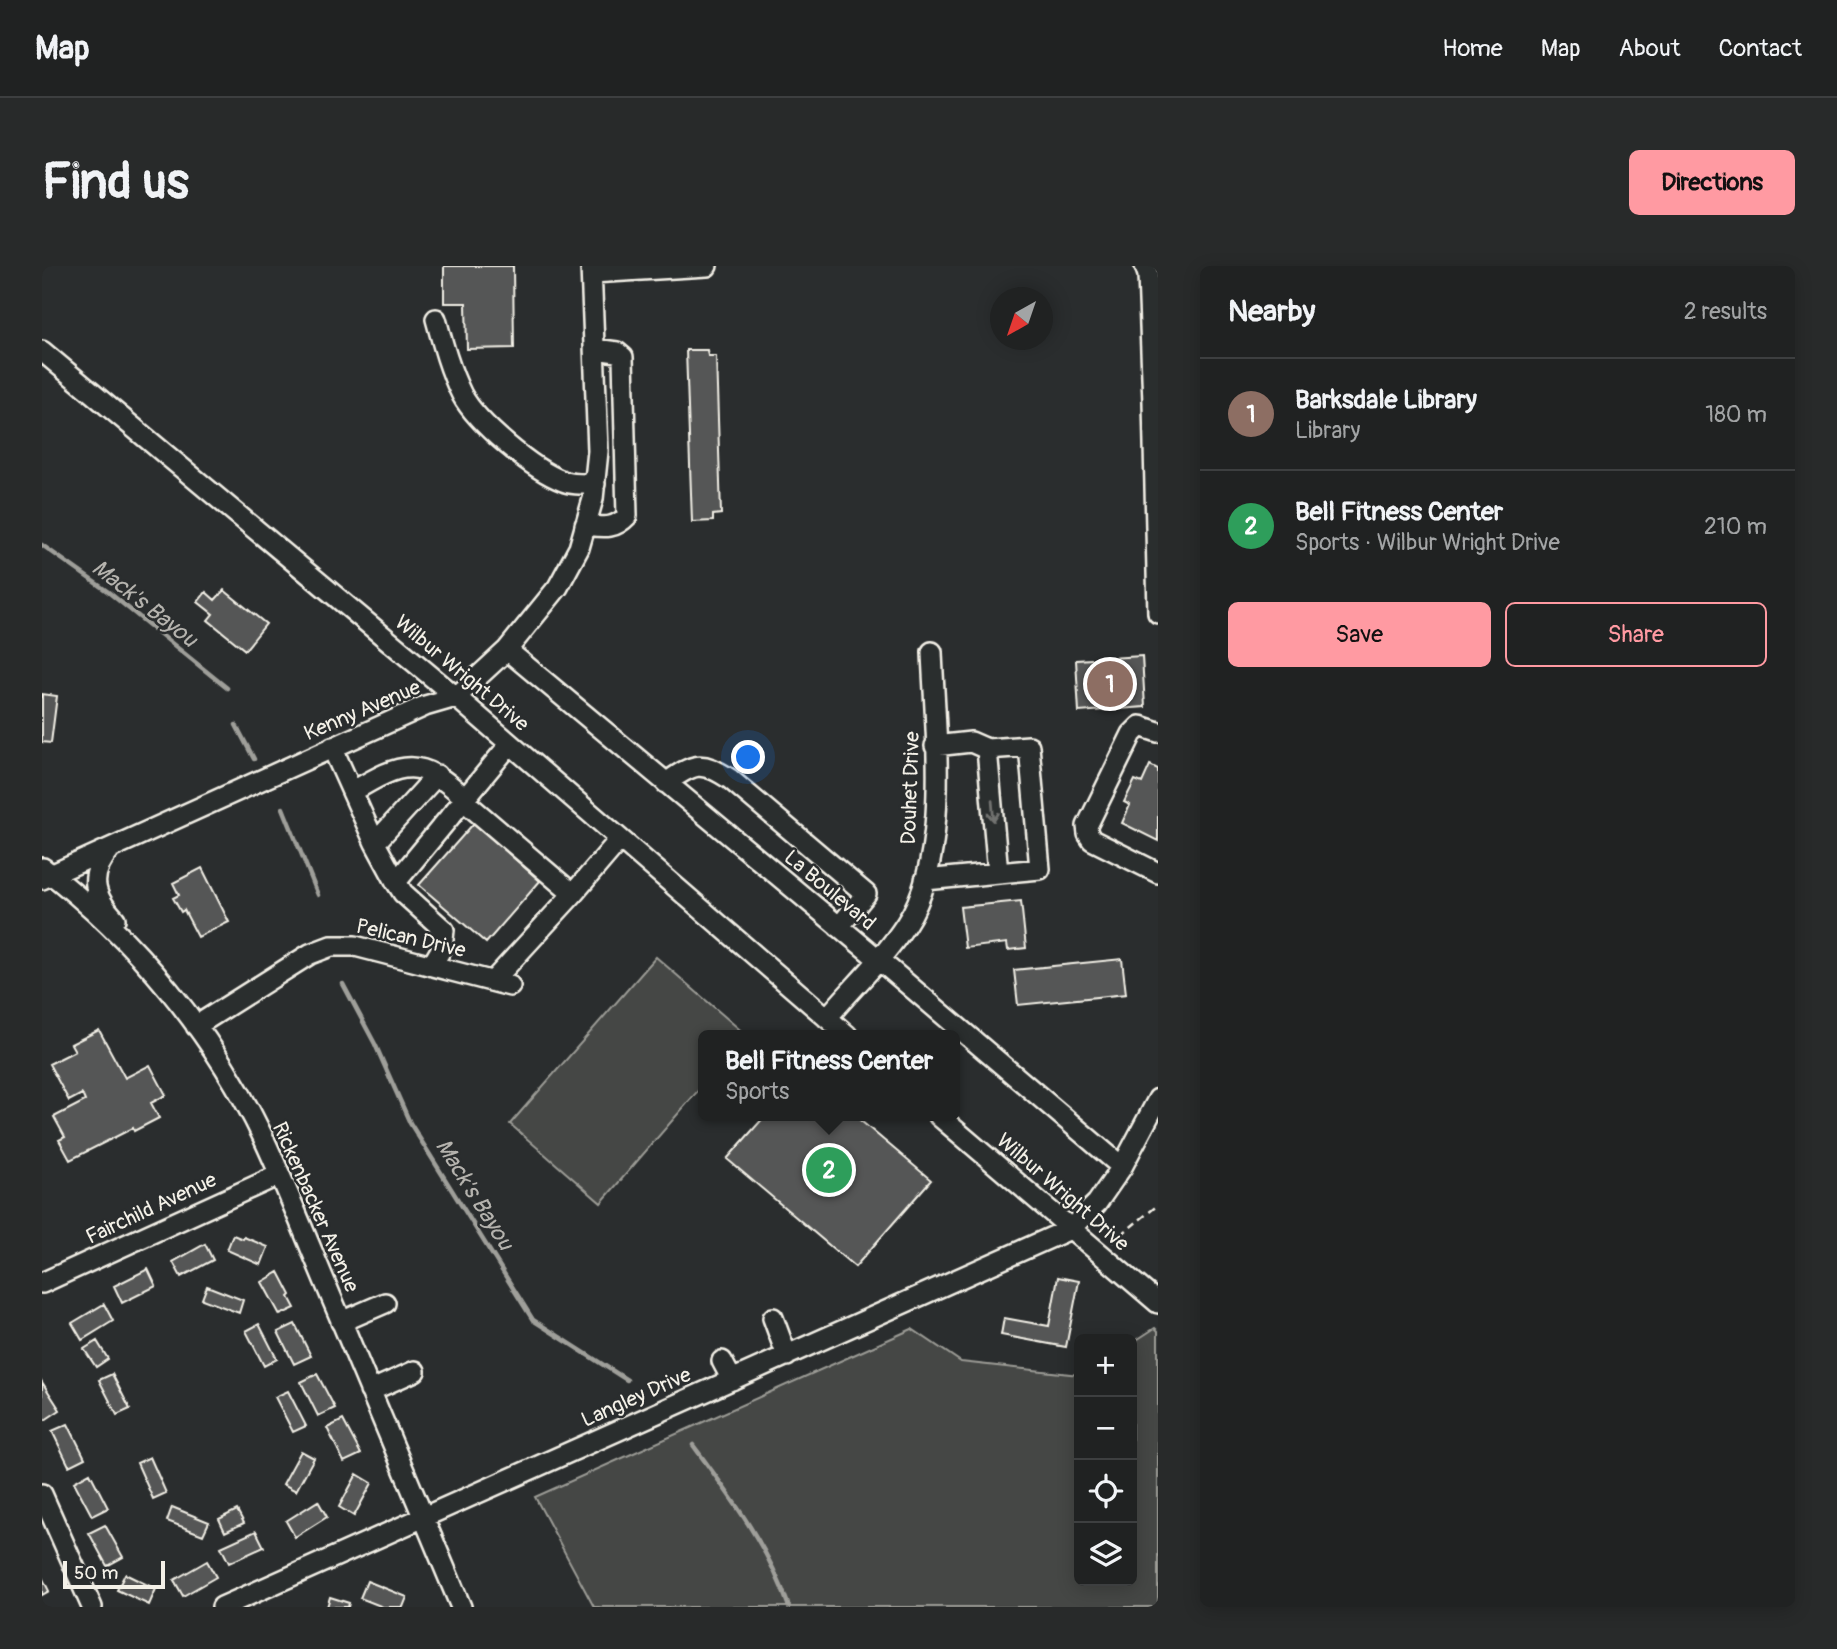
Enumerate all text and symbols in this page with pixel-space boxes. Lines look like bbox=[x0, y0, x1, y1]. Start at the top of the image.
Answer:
text: Map bbox=[35, 28, 90, 69]
text: Home bbox=[1442, 34, 1503, 63]
text: Map bbox=[1541, 34, 1581, 63]
text: About bbox=[1619, 34, 1681, 63]
text: Contact bbox=[1719, 34, 1802, 63]
button: Directions bbox=[1629, 150, 1795, 215]
text: Find us bbox=[42, 152, 189, 213]
north arrow bbox=[990, 287, 1053, 350]
text: Nearby bbox=[1228, 293, 1315, 330]
text: 2 results bbox=[1684, 297, 1767, 326]
text: Barksdale Library bbox=[1295, 384, 1477, 416]
text: 1 bbox=[1247, 400, 1256, 429]
text: 180 m bbox=[1705, 400, 1767, 429]
text: Library bbox=[1295, 416, 1360, 445]
text: Bell Fitness Center bbox=[1295, 496, 1503, 528]
text: 2 bbox=[1245, 512, 1257, 541]
text: 210 m bbox=[1704, 512, 1767, 541]
text: Sports · Wilbur Wright Drive bbox=[1295, 528, 1560, 557]
water label: Mack's Bayou bbox=[86, 553, 204, 654]
button: Save bbox=[1228, 602, 1491, 667]
button: Share bbox=[1505, 602, 1767, 667]
street label: Wilbur Wright Drive bbox=[389, 609, 535, 738]
pin: 1 bbox=[1087, 658, 1133, 710]
street label: Kenny Avenue bbox=[300, 674, 425, 747]
street label: Douhet Drive bbox=[895, 730, 926, 845]
your location bbox=[731, 740, 765, 774]
one-way arrow bbox=[987, 799, 1000, 822]
street label: La Boulevard bbox=[778, 844, 881, 937]
street label: Pelican Drive bbox=[353, 913, 469, 964]
popup bbox=[698, 1030, 960, 1121]
text: Bell Fitness Center bbox=[725, 1045, 933, 1077]
text: Sports bbox=[725, 1077, 789, 1106]
street label: Rickenbacker Avenue bbox=[266, 1118, 365, 1297]
street label: Wilbur Wright Drive bbox=[991, 1127, 1135, 1258]
water label: Mack's Bayou bbox=[429, 1133, 521, 1257]
pin: 2 bbox=[806, 1144, 852, 1196]
street label: Fairchild Avenue bbox=[81, 1166, 222, 1251]
map controls bbox=[1074, 1334, 1137, 1586]
button: + bbox=[1074, 1334, 1137, 1397]
street label: Langley Drive bbox=[577, 1361, 696, 1434]
button: − bbox=[1074, 1397, 1137, 1460]
button: locate bbox=[1074, 1460, 1137, 1523]
button: layers bbox=[1074, 1523, 1137, 1586]
scale bar bbox=[63, 1558, 164, 1590]
text: 50 m bbox=[74, 1561, 118, 1585]

